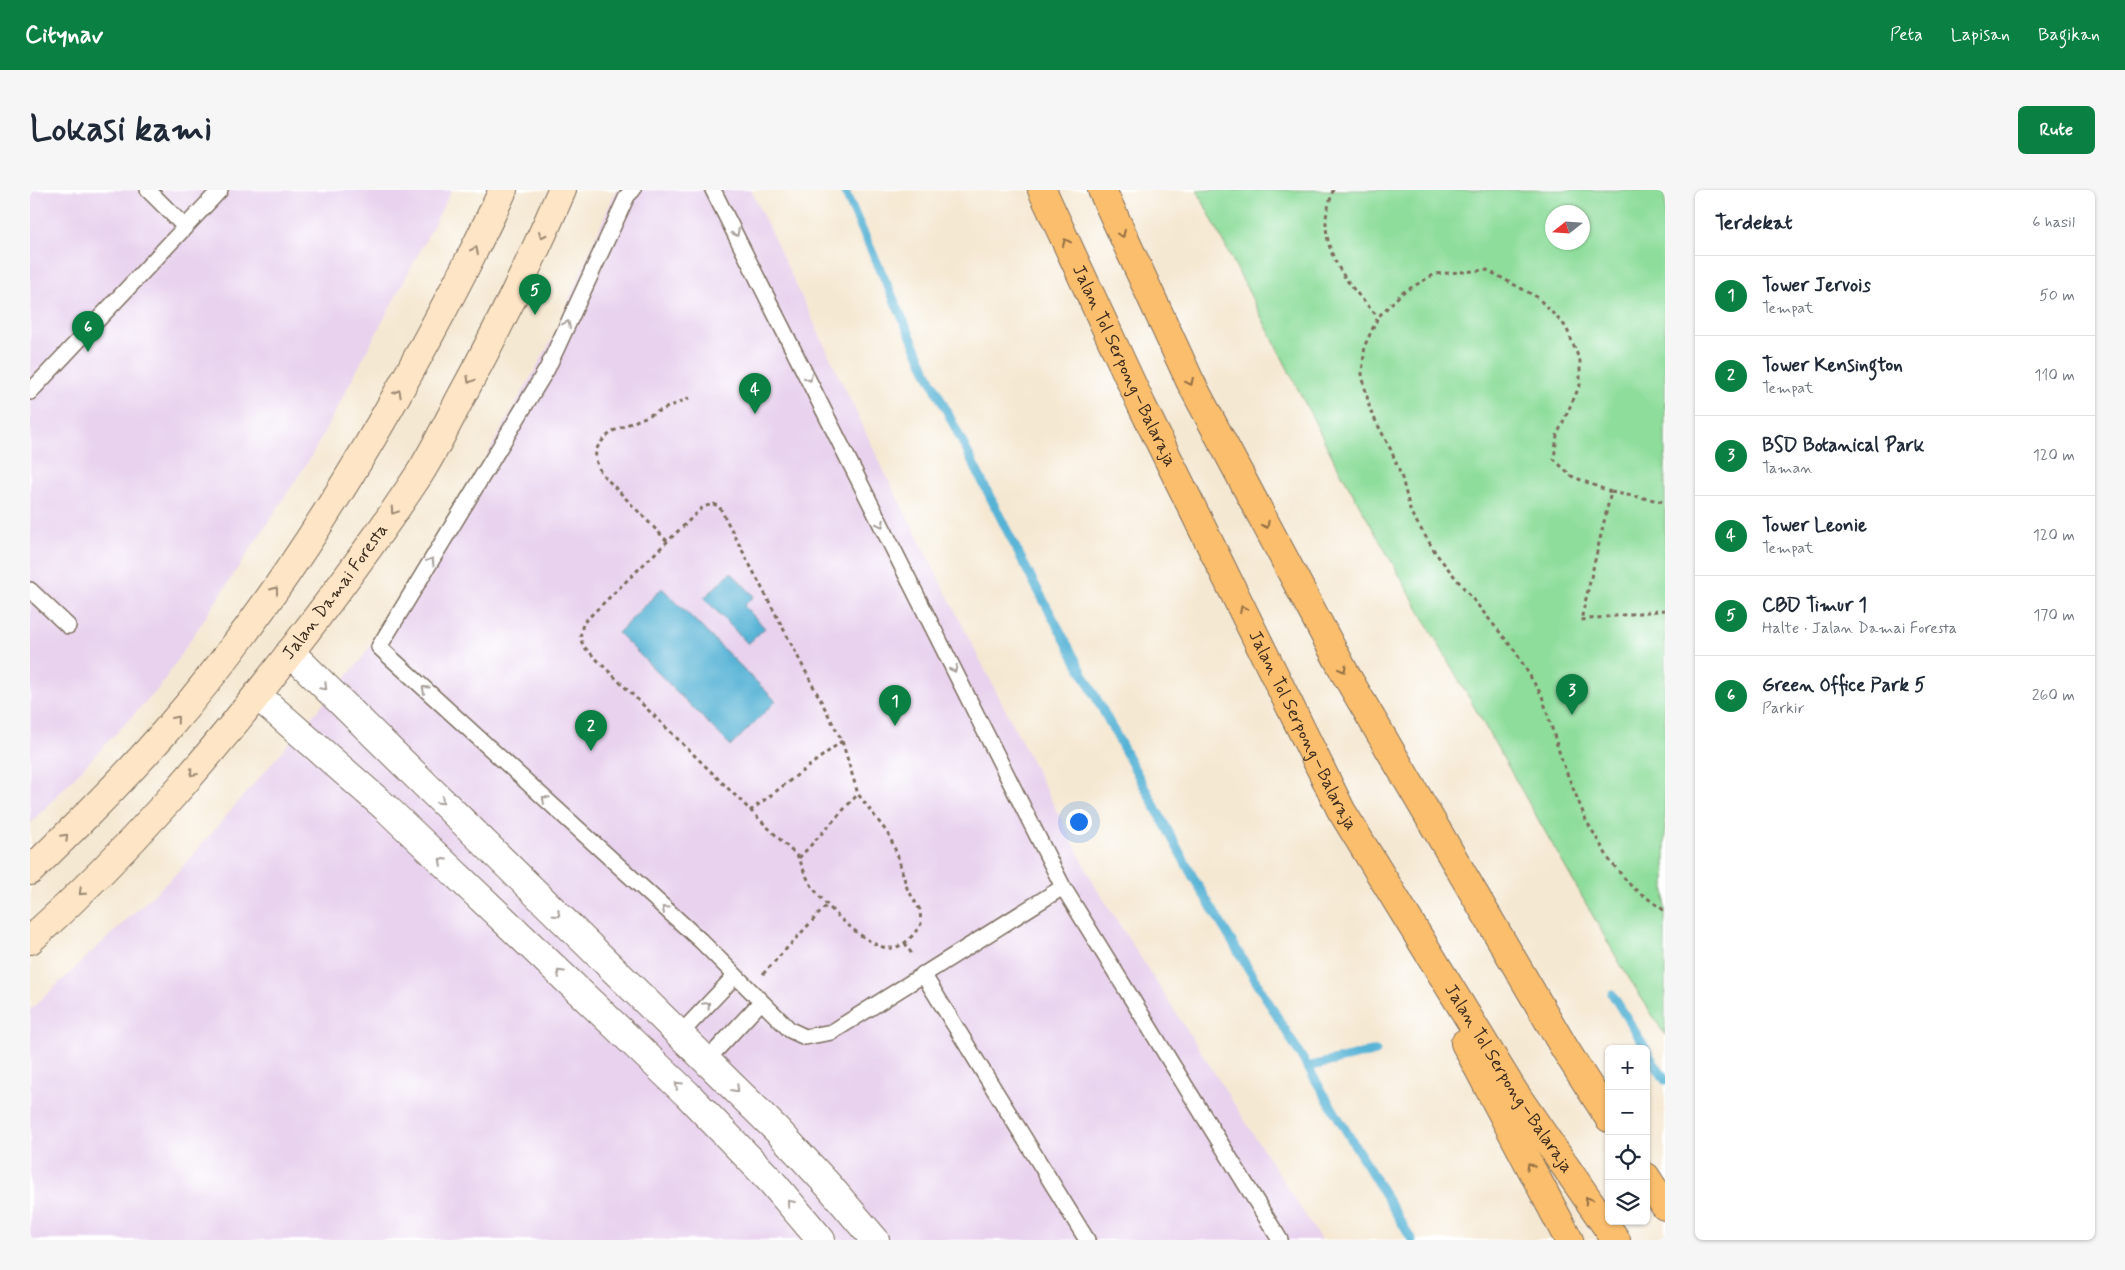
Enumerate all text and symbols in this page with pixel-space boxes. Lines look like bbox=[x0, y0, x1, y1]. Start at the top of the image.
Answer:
text: Citynav bbox=[25, 20, 103, 51]
text: Peta bbox=[1890, 23, 1923, 47]
text: Lapisan bbox=[1951, 23, 2010, 47]
text: Bagikan bbox=[2038, 23, 2100, 47]
button: Rute bbox=[2018, 106, 2095, 154]
text: Lokasi kami bbox=[30, 107, 212, 153]
north arrow bbox=[1545, 205, 1590, 250]
text: Terdekat bbox=[1715, 209, 1793, 237]
text: 6 hasil bbox=[2032, 212, 2075, 233]
one-way arrow bbox=[730, 228, 740, 237]
one-way arrow bbox=[1116, 229, 1126, 238]
one-way arrow bbox=[538, 230, 549, 239]
one-way arrow bbox=[1062, 238, 1072, 247]
one-way arrow bbox=[468, 246, 479, 255]
street label: Jalan Tol Serpong–Balaraja bbox=[1066, 261, 1182, 471]
text: Tower Jervois bbox=[1762, 273, 1871, 298]
pin: 5 bbox=[519, 274, 551, 315]
text: 1 bbox=[1727, 285, 1735, 306]
text: 50 m bbox=[2039, 285, 2075, 306]
text: Tempat bbox=[1762, 298, 1814, 319]
pin: 6 bbox=[72, 311, 104, 352]
one-way arrow bbox=[561, 320, 572, 329]
text: Tower Kensington bbox=[1762, 353, 1903, 378]
text: 2 bbox=[1727, 365, 1735, 386]
text: 110 m bbox=[2034, 365, 2075, 386]
pin: 4 bbox=[739, 373, 771, 414]
one-way arrow bbox=[803, 373, 813, 382]
one-way arrow bbox=[466, 375, 476, 384]
one-way arrow bbox=[1184, 376, 1194, 385]
text: Tempat bbox=[1762, 378, 1814, 399]
one-way arrow bbox=[392, 389, 402, 398]
text: BSD Botanical Park bbox=[1762, 433, 1924, 458]
text: 3 bbox=[1727, 445, 1735, 466]
text: 120 m bbox=[2033, 445, 2075, 466]
text: Taman bbox=[1762, 458, 1813, 479]
one-way arrow bbox=[390, 506, 400, 515]
text: Tower Leonie bbox=[1762, 513, 1867, 538]
street label: Jalan Damai Foresta bbox=[277, 519, 394, 665]
one-way arrow bbox=[875, 519, 886, 528]
one-way arrow bbox=[1260, 520, 1270, 529]
text: 4 bbox=[1726, 525, 1736, 546]
text: 120 m bbox=[2033, 525, 2075, 546]
text: Tempat bbox=[1762, 538, 1814, 559]
one-way arrow bbox=[424, 558, 434, 567]
one-way arrow bbox=[269, 586, 278, 596]
text: CBD Timur 1 bbox=[1762, 593, 1867, 618]
one-way arrow bbox=[1239, 605, 1249, 614]
text: 5 bbox=[1726, 605, 1736, 626]
text: 170 m bbox=[2033, 605, 2075, 626]
text: Halte · Jalan Damai Foresta bbox=[1762, 618, 1957, 639]
street label: Jalan Tol Serpong–Balaraja bbox=[1242, 626, 1363, 835]
one-way arrow bbox=[948, 664, 958, 673]
one-way arrow bbox=[1336, 664, 1346, 673]
text: Green Office Park 5 bbox=[1762, 673, 1926, 698]
pin: 3 bbox=[1556, 674, 1588, 715]
one-way arrow bbox=[319, 682, 328, 691]
pin: 1 bbox=[879, 685, 911, 726]
text: 6 bbox=[1727, 685, 1735, 706]
text: 260 m bbox=[2032, 685, 2075, 706]
one-way arrow bbox=[421, 686, 430, 695]
text: Parkir bbox=[1762, 698, 1805, 719]
pin: 2 bbox=[575, 710, 607, 751]
one-way arrow bbox=[171, 715, 180, 724]
one-way arrow bbox=[190, 768, 199, 777]
one-way arrow bbox=[435, 795, 444, 804]
one-way arrow bbox=[541, 796, 550, 805]
your location bbox=[1066, 809, 1092, 835]
one-way arrow bbox=[59, 834, 68, 843]
one-way arrow bbox=[439, 858, 448, 867]
one-way arrow bbox=[79, 886, 88, 895]
one-way arrow bbox=[661, 905, 670, 914]
one-way arrow bbox=[551, 908, 560, 917]
one-way arrow bbox=[557, 970, 566, 979]
street label: Jalan Tol Serpong–Balaraja bbox=[1439, 980, 1578, 1178]
one-way arrow bbox=[701, 1001, 710, 1010]
map controls bbox=[1605, 1045, 1650, 1225]
button: + bbox=[1605, 1045, 1650, 1090]
one-way arrow bbox=[674, 1082, 683, 1091]
one-way arrow bbox=[730, 1083, 739, 1092]
button: − bbox=[1605, 1090, 1650, 1135]
button: locate bbox=[1605, 1135, 1650, 1180]
one-way arrow bbox=[1526, 1162, 1536, 1171]
button: layers bbox=[1605, 1180, 1650, 1225]
one-way arrow bbox=[1585, 1196, 1594, 1206]
one-way arrow bbox=[786, 1199, 795, 1208]

